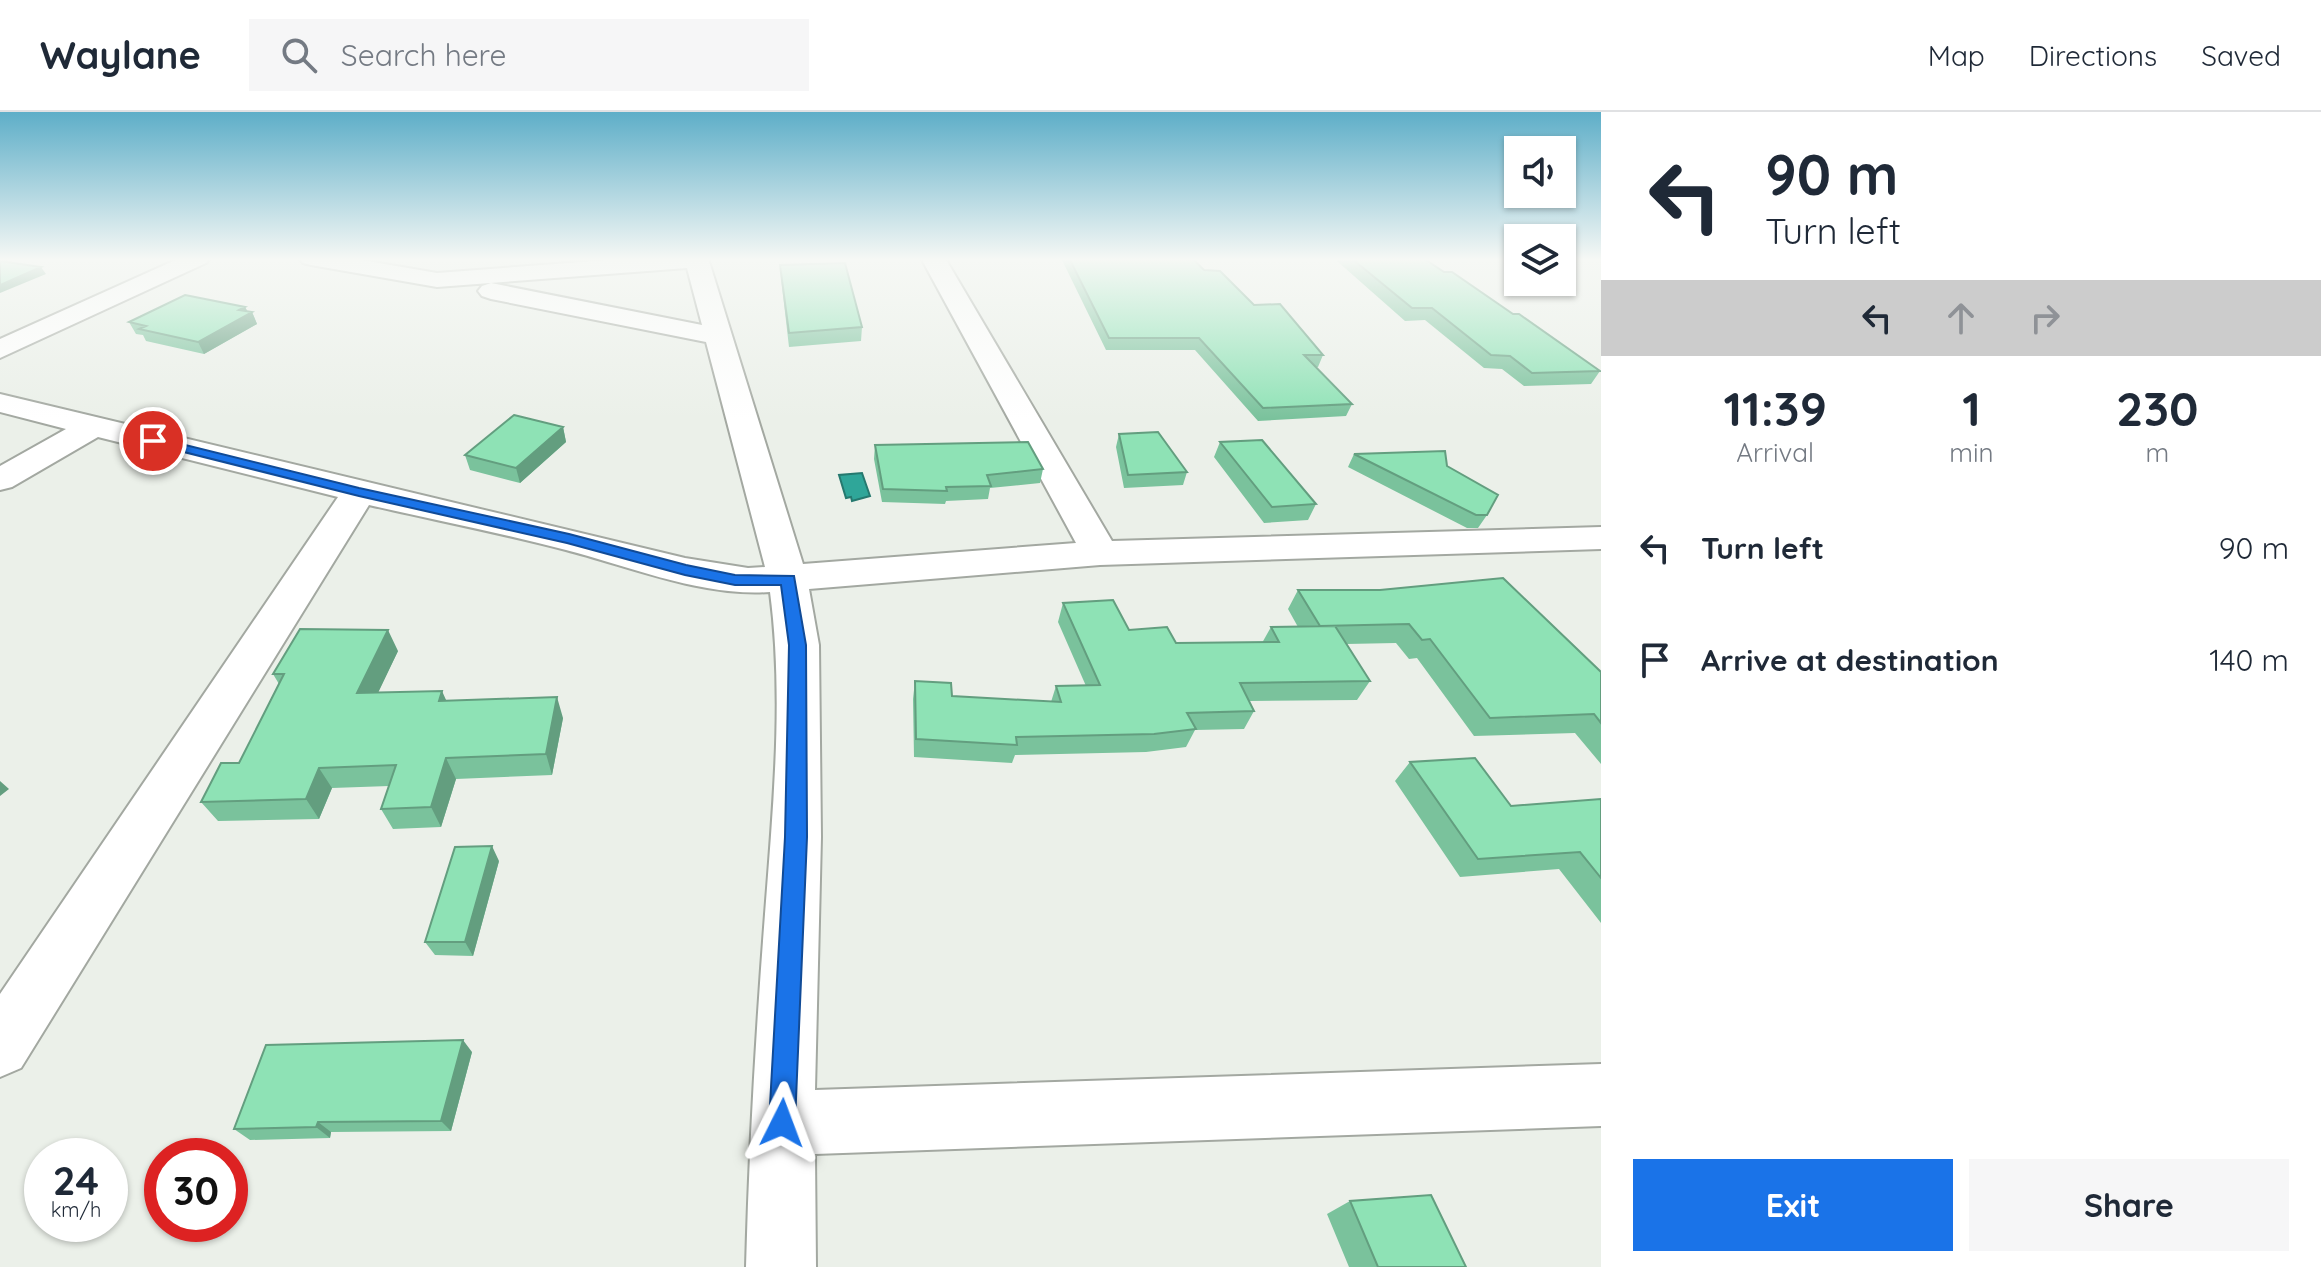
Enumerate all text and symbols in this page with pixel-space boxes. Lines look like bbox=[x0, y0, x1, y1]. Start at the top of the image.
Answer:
search box bbox=[249, 19, 809, 91]
text: Waylane bbox=[40, 31, 201, 79]
icon: search bbox=[277, 33, 321, 77]
text: Search here bbox=[341, 36, 506, 74]
text: Map bbox=[1928, 38, 1985, 73]
text: Directions bbox=[2029, 38, 2157, 73]
text: Saved bbox=[2201, 38, 2281, 73]
map controls bbox=[1504, 136, 1576, 296]
button: sound bbox=[1504, 136, 1576, 208]
text: 90 m bbox=[1765, 139, 1899, 209]
icon: left bbox=[1633, 144, 1737, 248]
text: Turn left bbox=[1765, 208, 1901, 253]
button: layers bbox=[1504, 224, 1576, 296]
icon: left bbox=[1855, 296, 1899, 340]
icon: ahead bbox=[1939, 296, 1983, 340]
icon: right bbox=[2023, 296, 2067, 340]
text: 11:39 bbox=[1723, 378, 1827, 438]
text: 1 bbox=[1962, 378, 1981, 438]
text: 230 bbox=[2116, 378, 2199, 438]
pin bbox=[119, 407, 187, 475]
icon: arrive bbox=[131, 419, 175, 463]
text: Arrival bbox=[1736, 436, 1814, 469]
text: min bbox=[1949, 436, 1994, 469]
text: m bbox=[2145, 436, 2169, 469]
icon: left bbox=[1633, 526, 1677, 570]
text: Turn left bbox=[1701, 529, 1824, 567]
text: 90 m bbox=[2219, 529, 2289, 567]
icon: arrive bbox=[1633, 638, 1677, 682]
text: Arrive at destination bbox=[1701, 641, 1999, 679]
text: 140 m bbox=[2209, 641, 2289, 679]
position arrow bbox=[740, 1081, 824, 1165]
speed limit sign: 30 bbox=[144, 1138, 248, 1242]
text: 24 bbox=[53, 1155, 99, 1205]
button: Exit bbox=[1633, 1159, 1953, 1251]
button: Share bbox=[1969, 1159, 2289, 1251]
text: km/h bbox=[51, 1197, 101, 1222]

